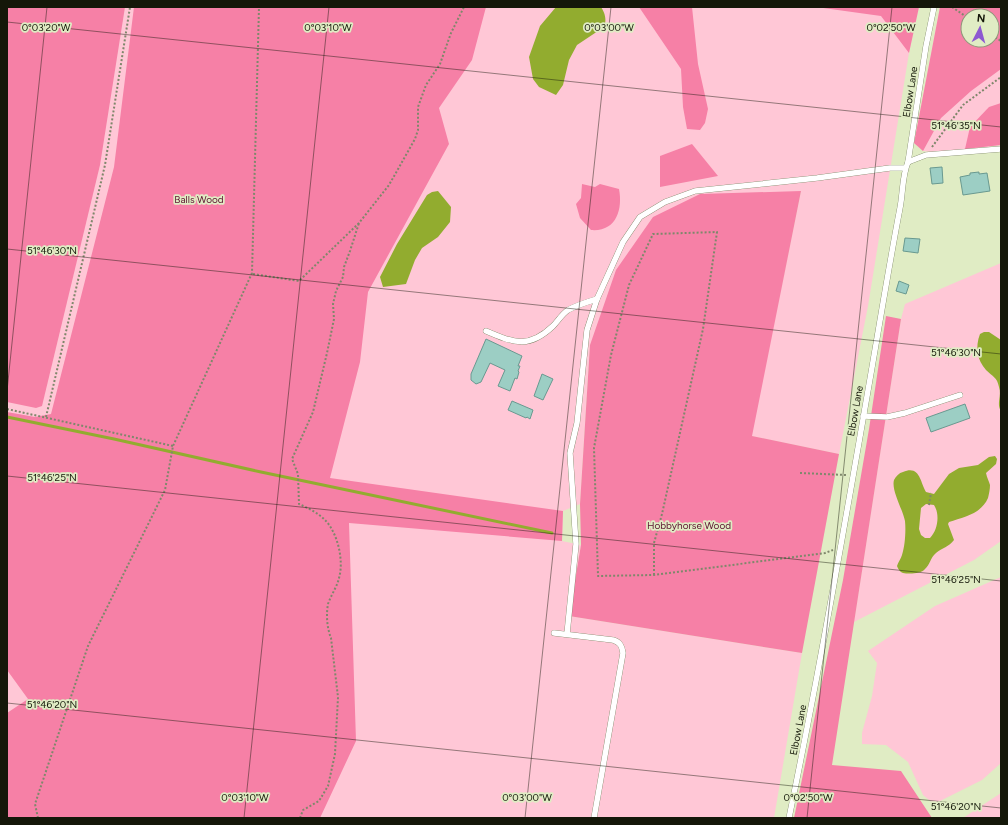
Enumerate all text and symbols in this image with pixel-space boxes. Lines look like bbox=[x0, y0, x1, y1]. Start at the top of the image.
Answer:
north arrow bbox=[960, 8, 1000, 48]
text: N bbox=[976, 12, 986, 25]
text: 0°03'20"W bbox=[22, 21, 71, 34]
text: 0°03'10"W bbox=[304, 21, 352, 34]
text: 0°03'00"W bbox=[584, 21, 634, 34]
text: 0°02'50"W bbox=[866, 21, 916, 34]
street label: Elbow Lane bbox=[900, 65, 921, 118]
text: 51°46'35"N bbox=[931, 119, 981, 132]
park label: Balls Wood bbox=[174, 193, 224, 206]
text: 51°46'30"N bbox=[27, 244, 77, 257]
text: 51°46'30"N bbox=[931, 346, 981, 359]
street label: Elbow Lane bbox=[844, 384, 866, 437]
text: 51°46'25"N bbox=[27, 471, 77, 484]
park label: Hobbyhorse Wood bbox=[647, 519, 731, 532]
text: 51°46'25"N bbox=[931, 573, 981, 586]
text: 51°46'20"N bbox=[27, 698, 77, 711]
street label: Elbow Lane bbox=[787, 703, 809, 756]
text: 0°03'10"W bbox=[221, 791, 269, 804]
text: 0°03'00"W bbox=[502, 791, 552, 804]
text: 0°02'50"W bbox=[783, 791, 833, 804]
text: 51°46'20"N bbox=[931, 800, 981, 813]

